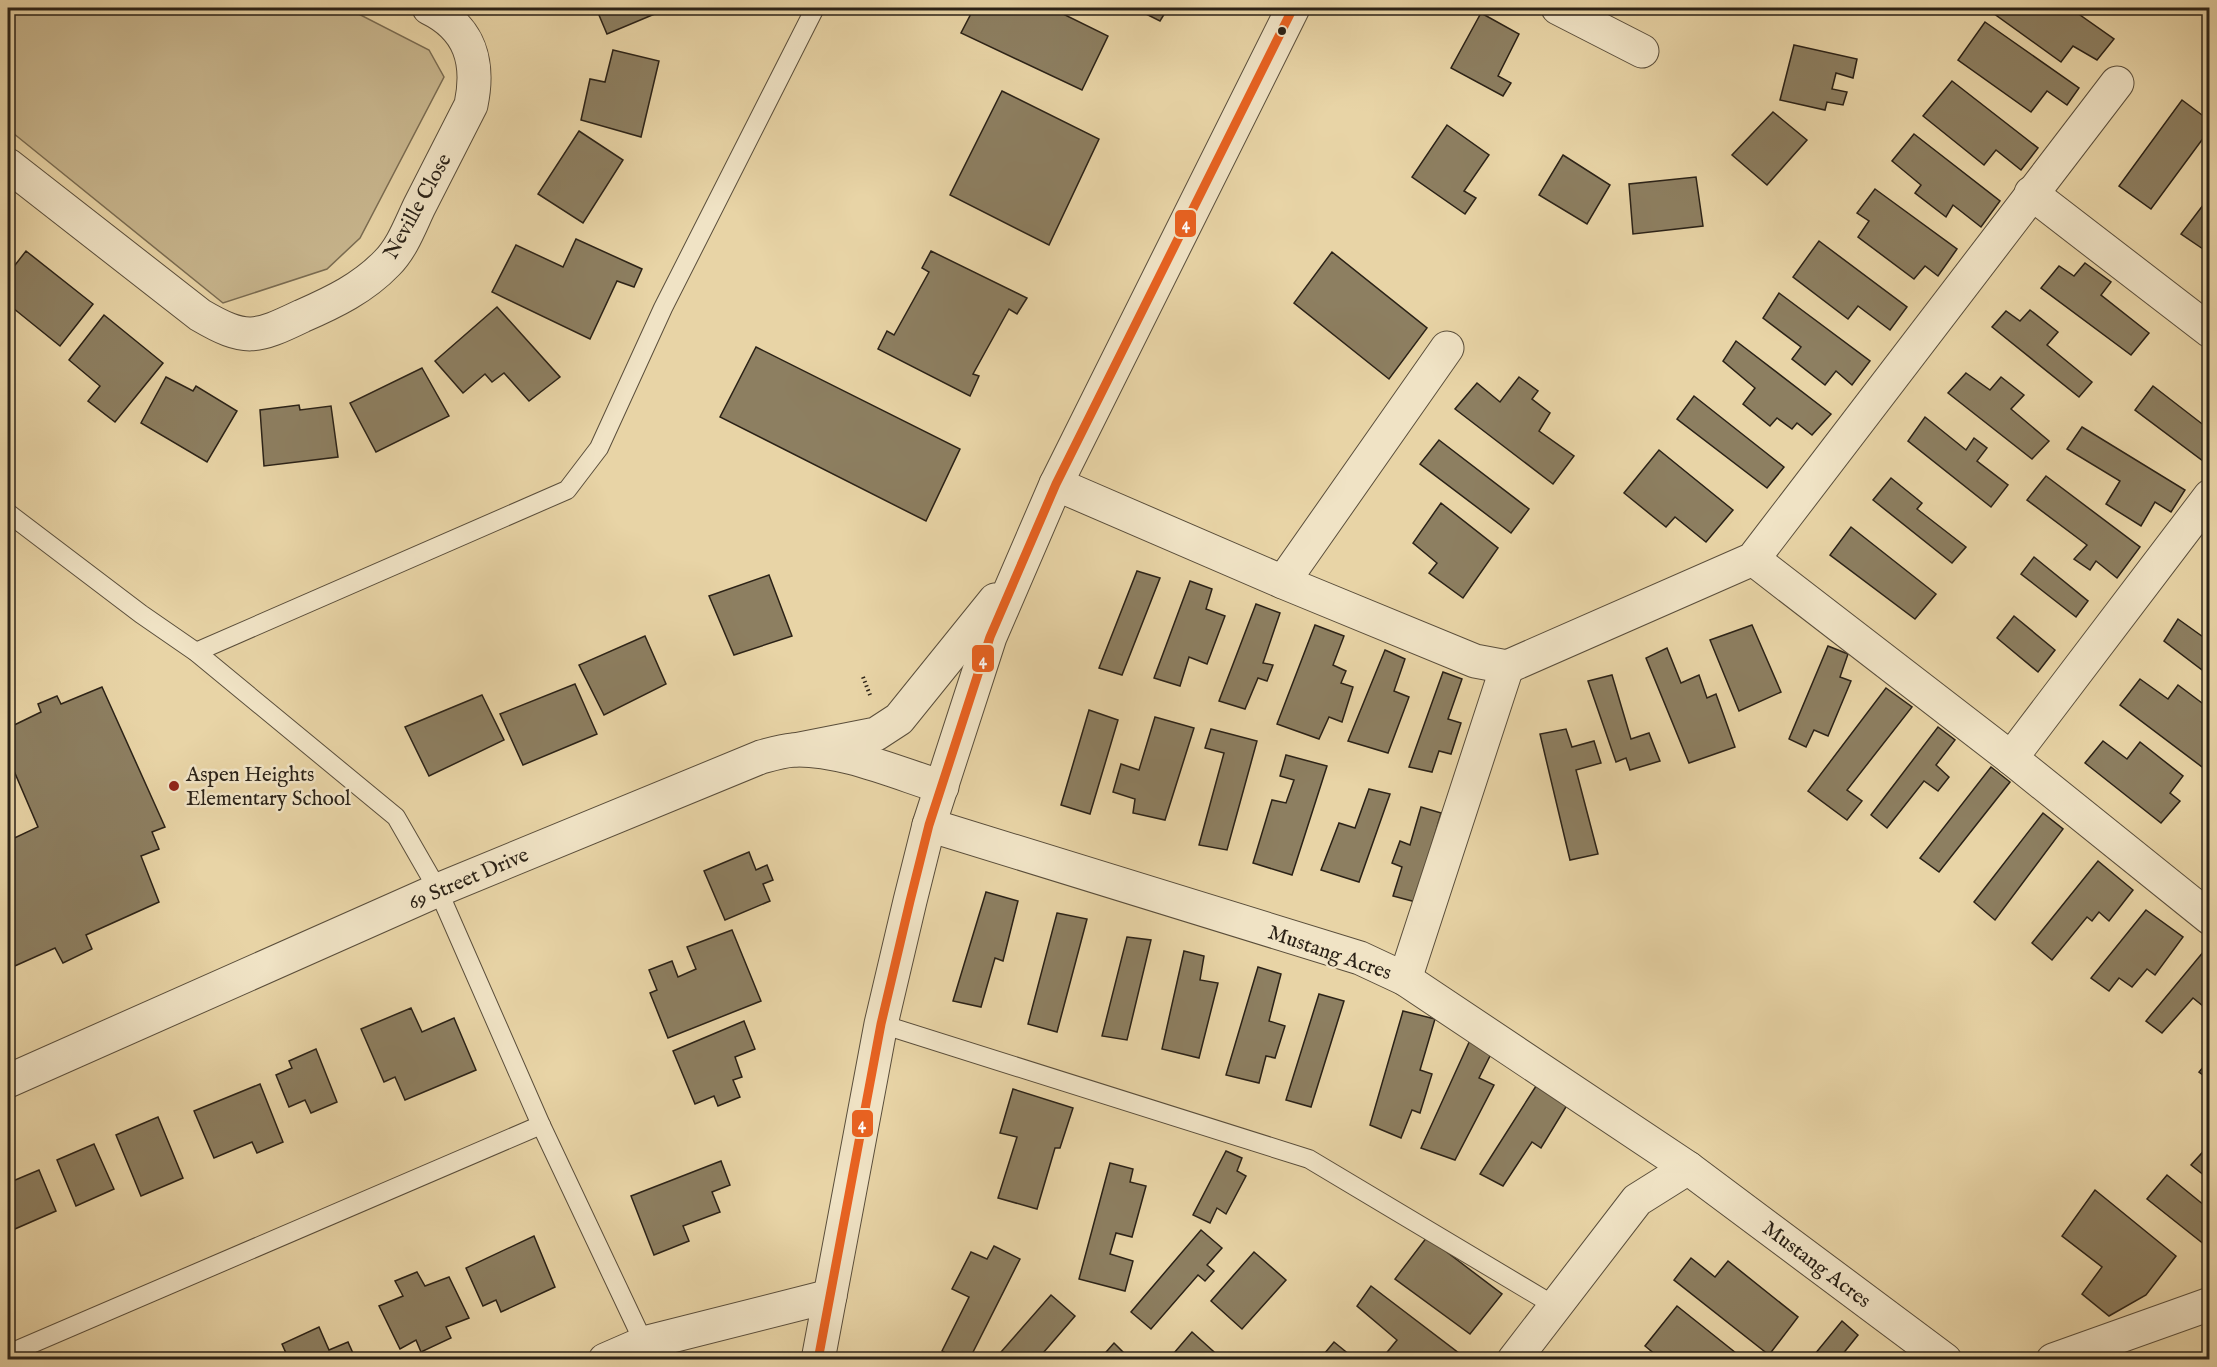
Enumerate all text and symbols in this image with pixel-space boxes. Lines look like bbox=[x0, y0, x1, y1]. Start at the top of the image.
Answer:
unlabelled marker bbox=[1276, 25, 1288, 37]
street label: Neville Close bbox=[378, 149, 459, 264]
line badge: 4 bbox=[1174, 209, 1197, 238]
text: 4 bbox=[1182, 215, 1191, 235]
line badge: 4 bbox=[971, 644, 995, 673]
text: 4 bbox=[979, 651, 988, 671]
place label: Aspen Heights Elementary School bbox=[185, 762, 351, 813]
marker: Aspen Heights Elementary School bbox=[167, 779, 181, 793]
street label: 69 Street Drive bbox=[404, 842, 533, 917]
street label: Mustang Acres bbox=[1264, 920, 1395, 987]
line badge: 4 bbox=[851, 1109, 874, 1138]
text: 4 bbox=[858, 1115, 867, 1135]
street label: Mustang Acres bbox=[1756, 1216, 1876, 1315]

